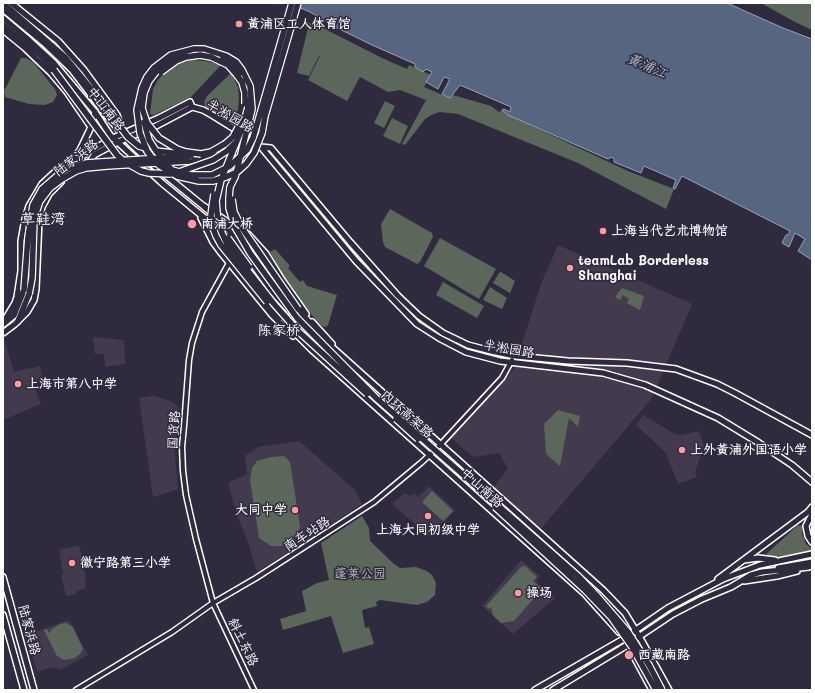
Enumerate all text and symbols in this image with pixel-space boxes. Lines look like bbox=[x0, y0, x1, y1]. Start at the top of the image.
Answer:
place label: 黄浦区工人体育馆 bbox=[247, 16, 351, 32]
marker: 黄浦区工人体育馆 bbox=[234, 19, 244, 29]
water label: 黄浦江 bbox=[624, 50, 670, 82]
street label: 中山南路 bbox=[84, 84, 128, 134]
street label: 半淞园路 bbox=[204, 96, 256, 136]
street label: 陆家浜路 bbox=[51, 136, 101, 180]
district label: 草鞋湾 bbox=[21, 210, 65, 228]
place label: 南浦大桥 bbox=[201, 216, 253, 232]
marker: 南浦大桥 bbox=[186, 218, 198, 230]
place label: 上海当代艺术博物馆 bbox=[611, 223, 728, 239]
marker: 上海当代艺术博物馆 bbox=[598, 226, 608, 236]
place label: teamLab Borderless Shanghai bbox=[578, 253, 709, 284]
marker: teamLab Borderless Shanghai bbox=[565, 263, 575, 273]
district label: 陈家桥 bbox=[258, 323, 300, 339]
street label: 半淞园路 bbox=[482, 337, 536, 361]
place label: 上海市第八中学 bbox=[26, 376, 117, 392]
marker: 上海市第八中学 bbox=[13, 379, 23, 389]
street label: 内环高架路 bbox=[378, 386, 436, 442]
street label: 国货路 bbox=[165, 410, 183, 450]
place label: 上外黄浦外国语小学 bbox=[690, 442, 807, 458]
marker: 上外黄浦外国语小学 bbox=[677, 445, 687, 455]
street label: 中山南路 bbox=[457, 465, 507, 511]
place label: 大同中学 bbox=[235, 502, 287, 518]
marker: 大同中学 bbox=[290, 505, 300, 515]
marker: 上海大同初级中学 bbox=[423, 511, 433, 521]
street label: 南车站路 bbox=[281, 513, 333, 555]
place label: 上海大同初级中学 bbox=[376, 522, 480, 538]
place label: 徽宁路第三小学 bbox=[80, 555, 171, 571]
marker: 徽宁路第三小学 bbox=[67, 558, 77, 568]
park label: 蓬莱公园 bbox=[334, 566, 386, 582]
place label: 操场 bbox=[526, 585, 552, 601]
marker: 操场 bbox=[513, 588, 523, 598]
street label: 陆家浜路 bbox=[15, 603, 43, 657]
street label: 斜土东路 bbox=[225, 615, 261, 669]
place label: 西藏南路 bbox=[638, 647, 690, 663]
marker: 西藏南路 bbox=[623, 649, 635, 661]

